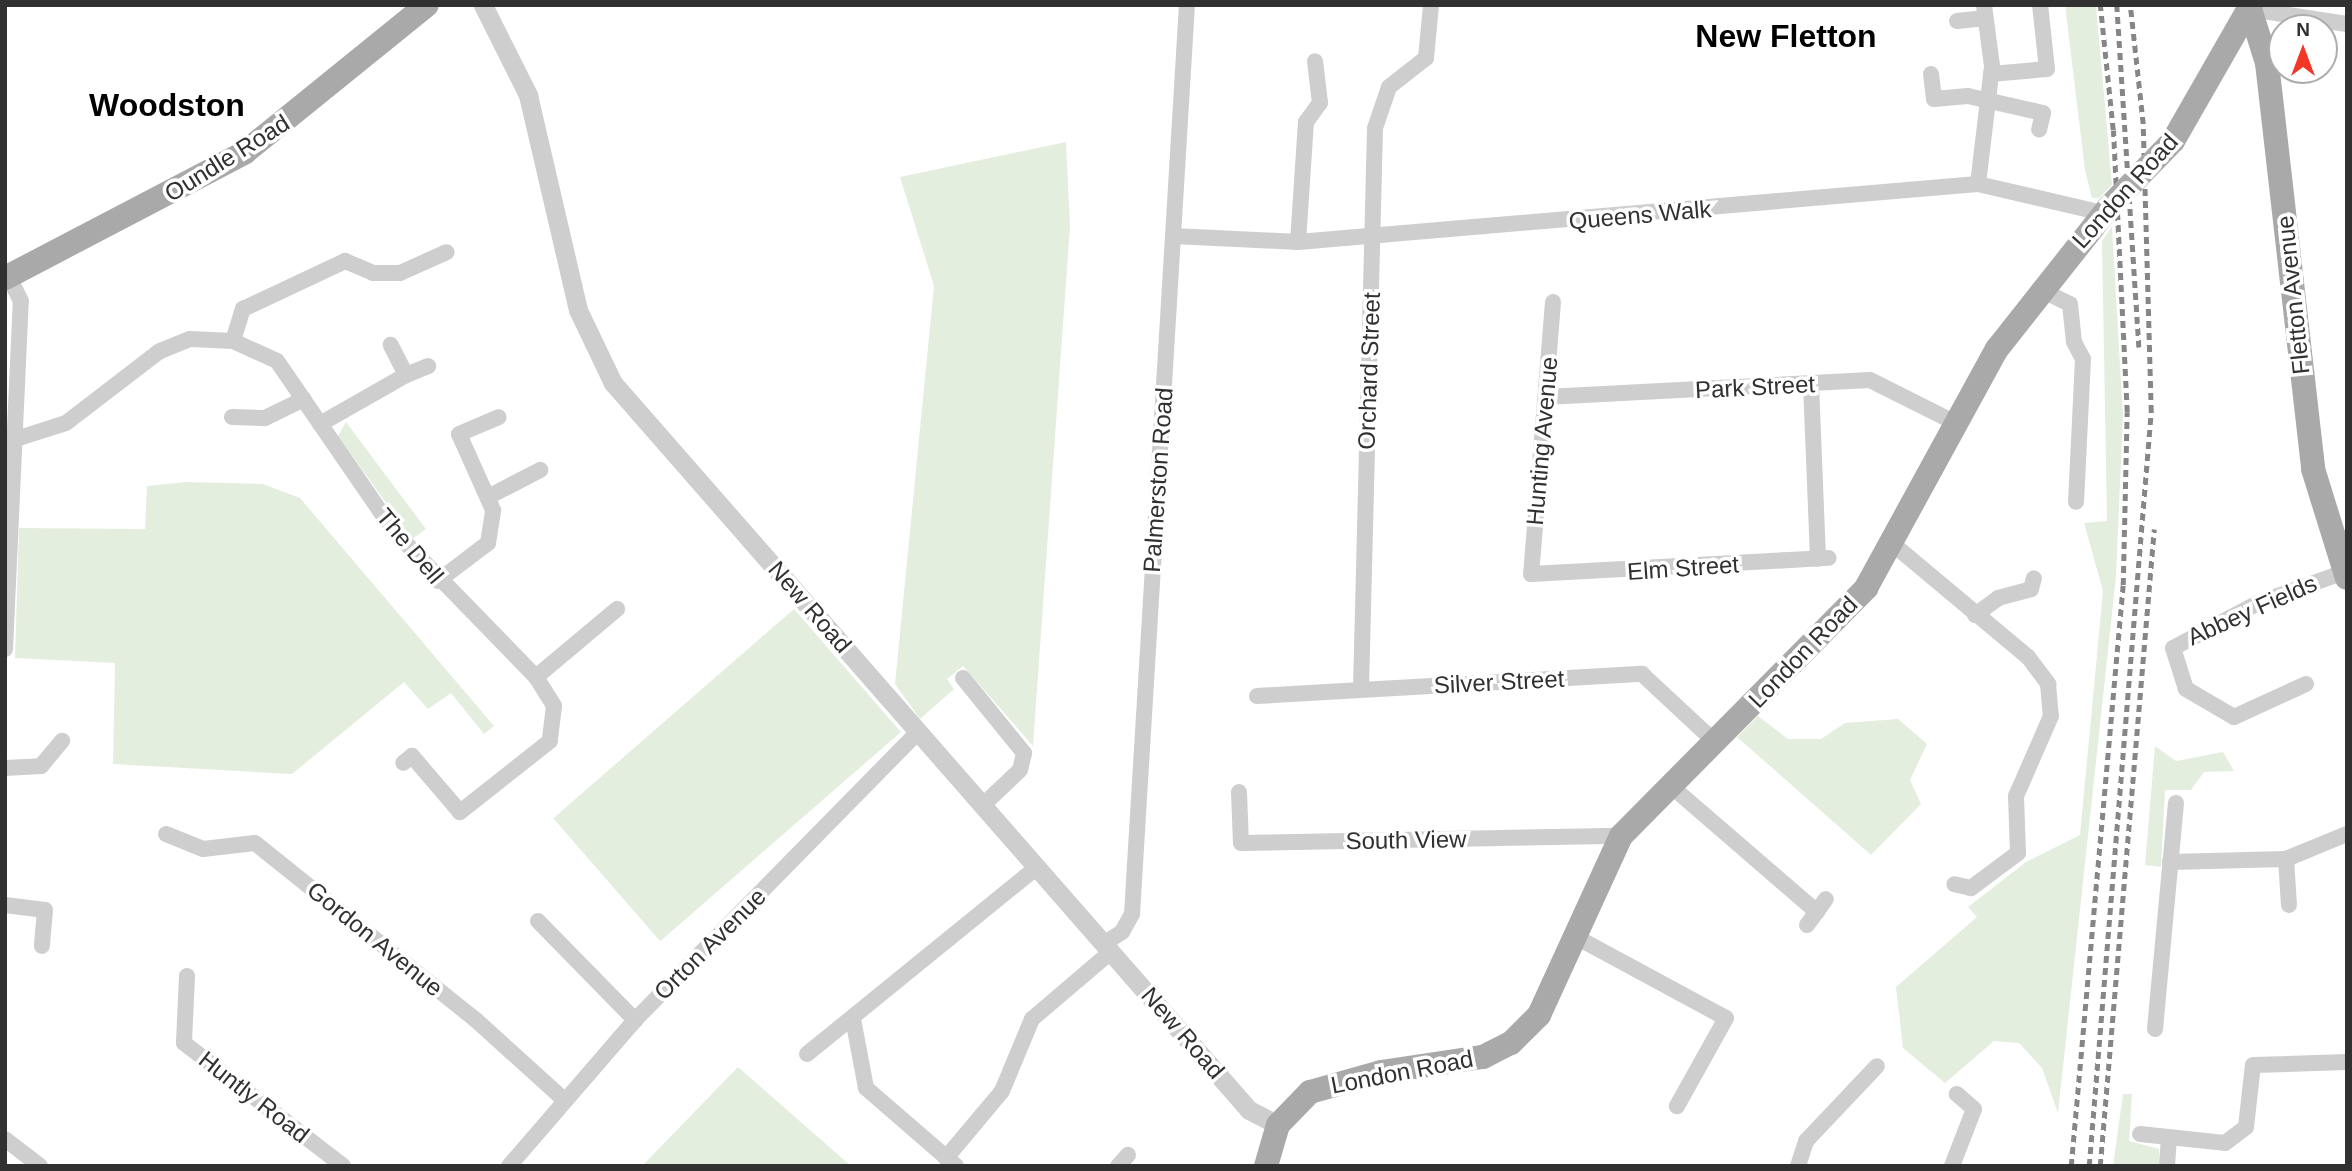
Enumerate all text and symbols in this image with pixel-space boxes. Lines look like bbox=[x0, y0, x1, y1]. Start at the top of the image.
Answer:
north arrow bbox=[2268, 14, 2338, 84]
district label: New Fletton bbox=[1695, 17, 1877, 55]
text: N bbox=[2296, 19, 2310, 40]
district label: Woodston bbox=[89, 86, 245, 124]
street label: Oundle Road bbox=[159, 108, 295, 208]
street label: London Road bbox=[2066, 128, 2184, 254]
street label: Queens Walk bbox=[1567, 194, 1713, 236]
street label: Fletton Avenue bbox=[2270, 213, 2316, 377]
street label: Orchard Street bbox=[1352, 292, 1386, 450]
street label: Hunting Avenue bbox=[1520, 355, 1564, 527]
street label: Park Street bbox=[1694, 369, 1816, 405]
street label: Palmerston Road bbox=[1137, 387, 1179, 573]
street label: The Dell bbox=[370, 503, 450, 589]
street label: Elm Street bbox=[1626, 550, 1740, 586]
street label: New Road bbox=[762, 555, 858, 659]
street label: Abbey Fields bbox=[2183, 569, 2321, 651]
street label: London Road bbox=[1743, 590, 1863, 714]
street label: Silver Street bbox=[1433, 664, 1565, 700]
street label: South View bbox=[1345, 825, 1467, 855]
street label: Gordon Avenue bbox=[301, 875, 449, 1003]
street label: Orton Avenue bbox=[648, 882, 772, 1006]
street label: New Road bbox=[1135, 981, 1231, 1085]
street label: London Road bbox=[1329, 1044, 1475, 1100]
street label: Huntly Road bbox=[193, 1045, 315, 1149]

